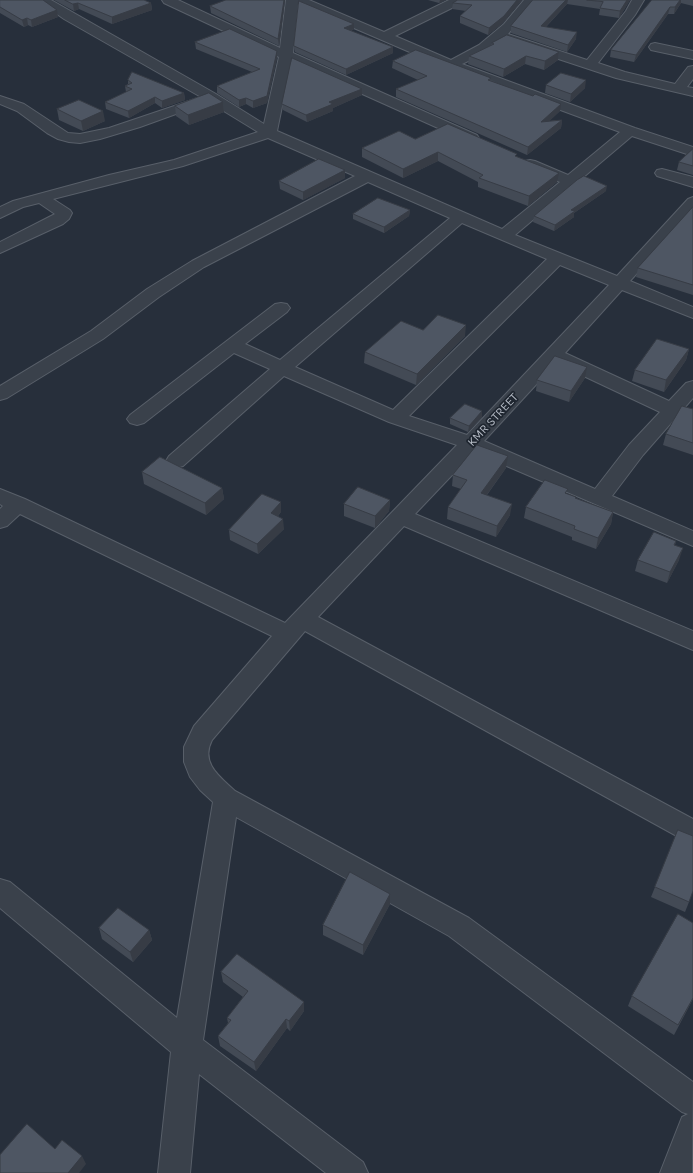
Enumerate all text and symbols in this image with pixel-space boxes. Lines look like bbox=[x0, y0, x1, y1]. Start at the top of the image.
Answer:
street label: KMR STREET bbox=[465, 390, 521, 450]

